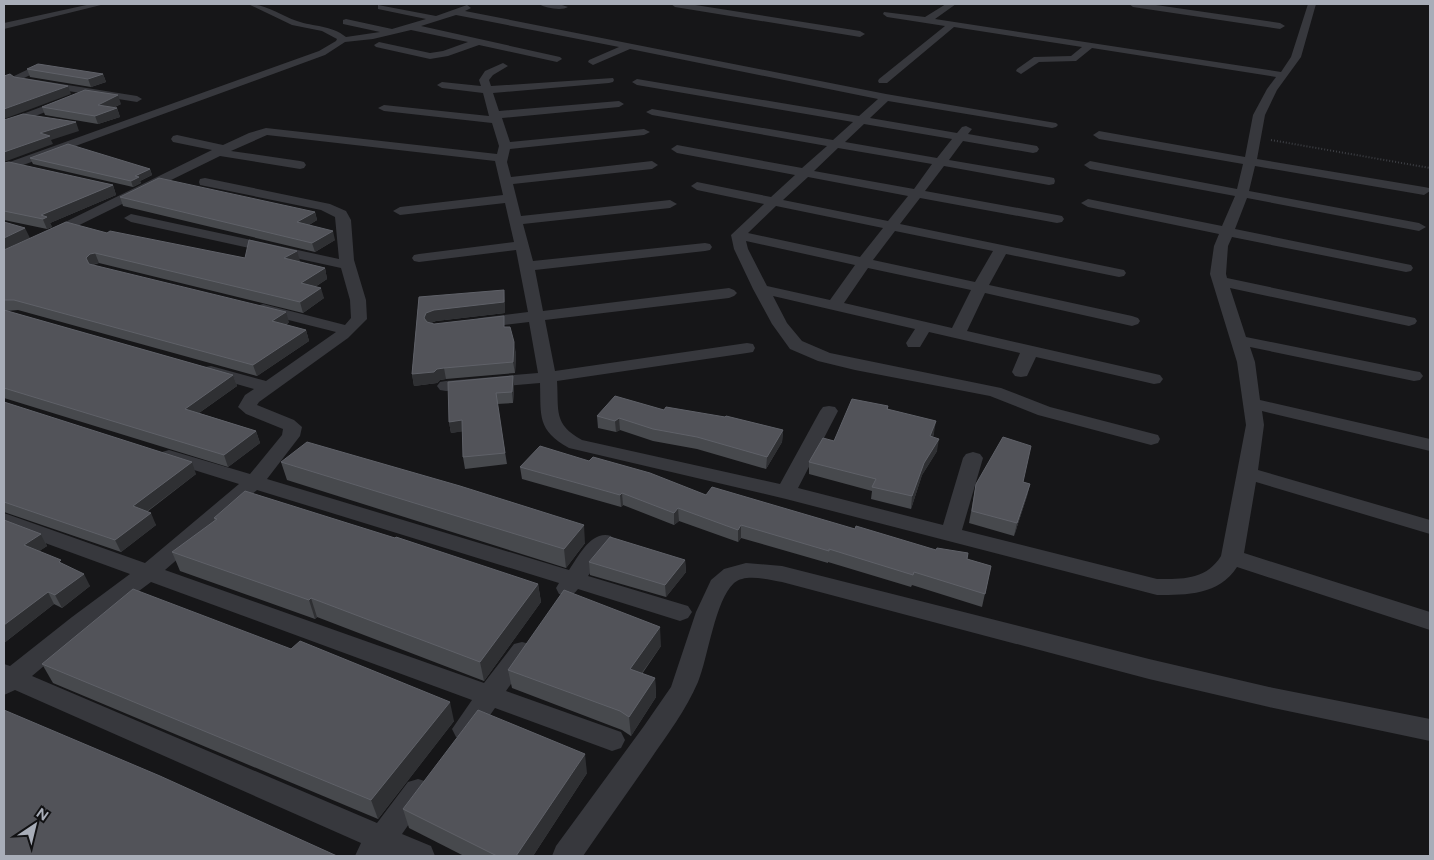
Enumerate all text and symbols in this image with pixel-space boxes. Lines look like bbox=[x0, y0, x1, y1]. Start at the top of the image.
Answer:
north arrow bbox=[10, 800, 60, 850]
text: N bbox=[33, 805, 51, 825]

